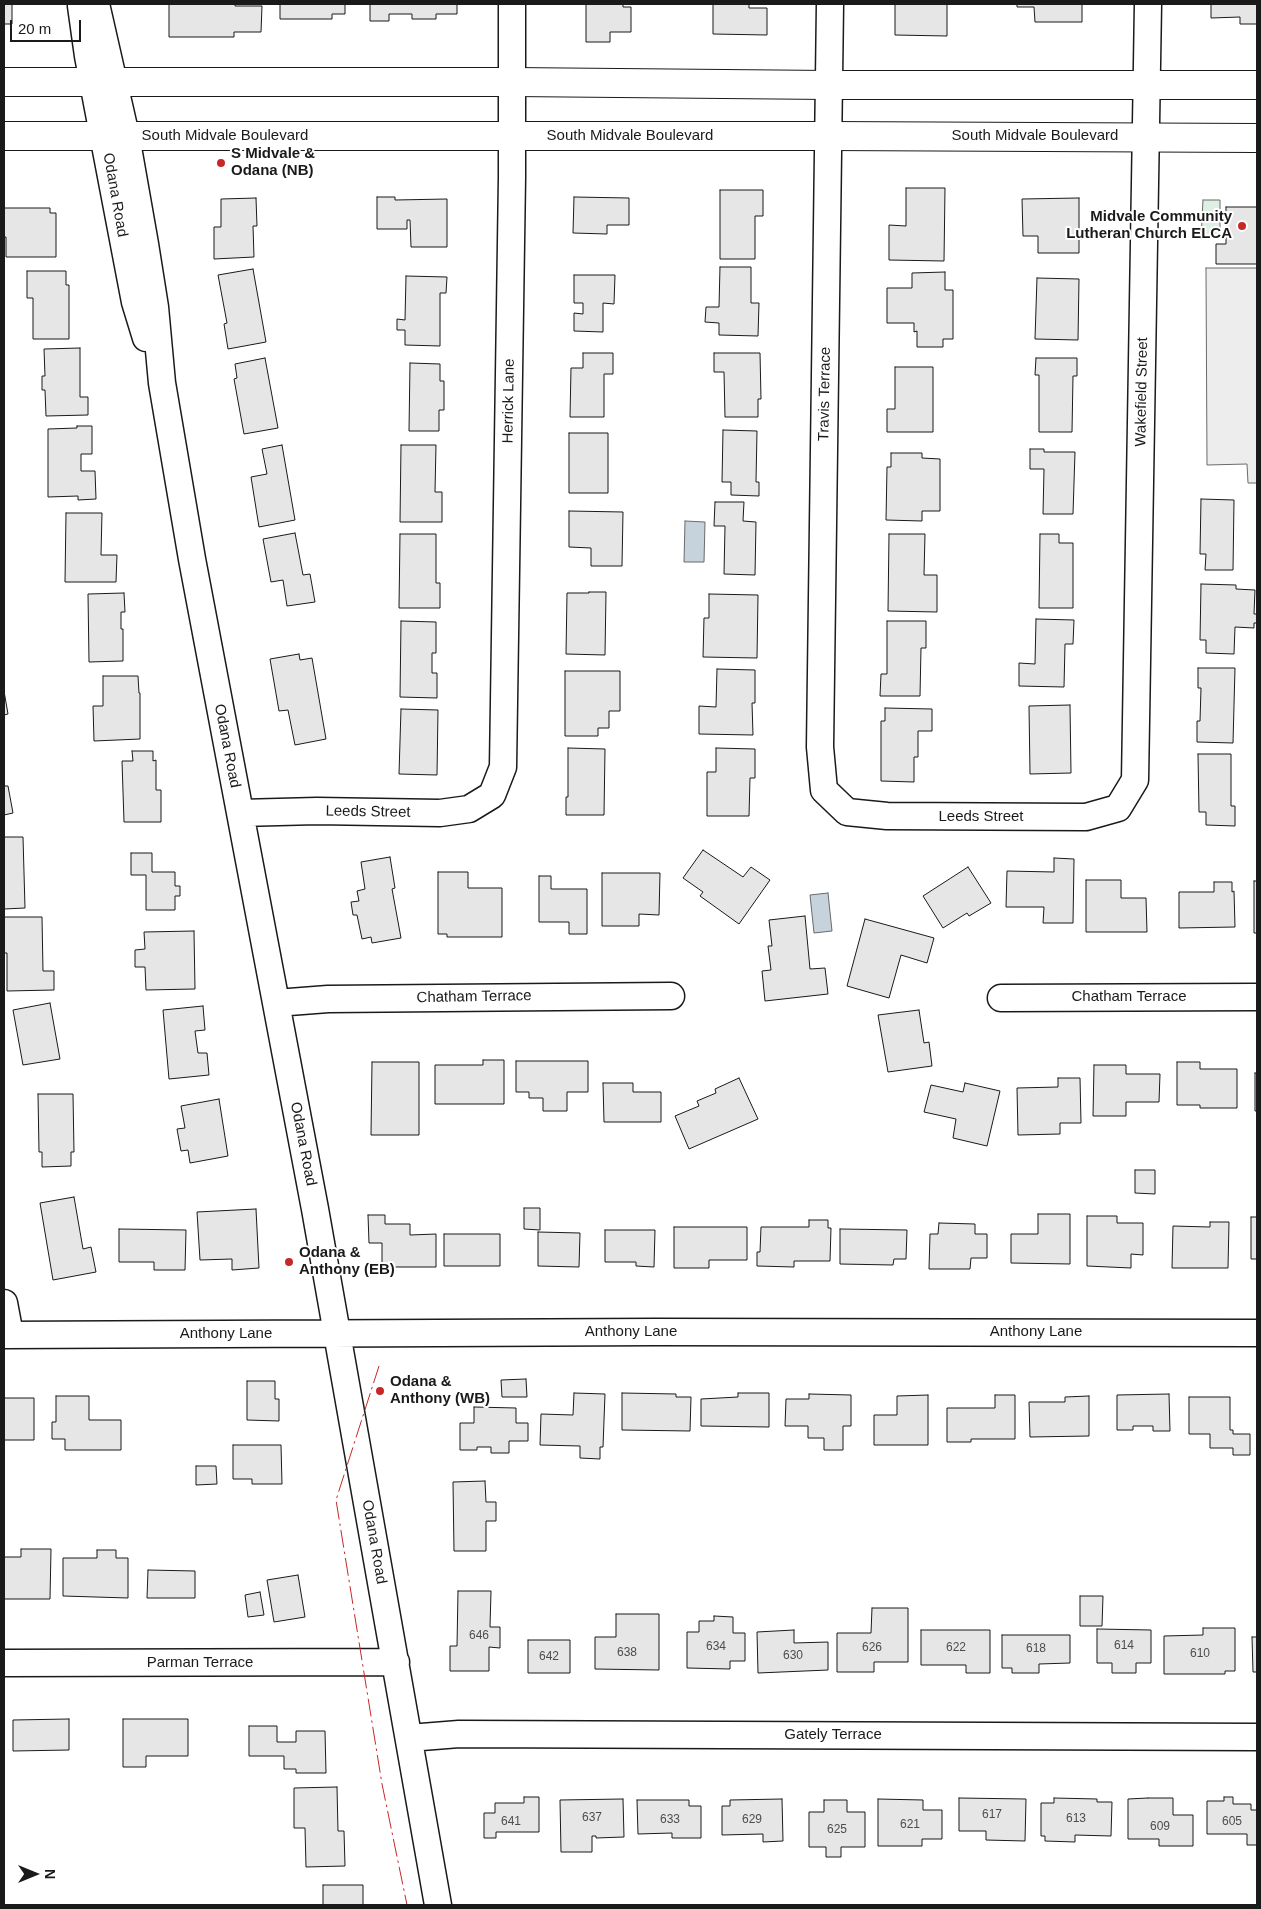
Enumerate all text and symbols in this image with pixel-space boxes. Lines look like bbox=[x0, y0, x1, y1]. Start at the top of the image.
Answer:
scale bar bbox=[12, 10, 84, 42]
text: 20 m bbox=[18, 20, 51, 37]
street label: South Midvale Boulevard bbox=[142, 127, 308, 145]
street label: South Midvale Boulevard bbox=[547, 127, 713, 145]
street label: South Midvale Boulevard bbox=[952, 127, 1118, 145]
place label: S Midvale & Odana (NB) bbox=[231, 145, 315, 180]
street label: Odana Road bbox=[99, 152, 131, 238]
marker: S Midvale & Odana (NB) bbox=[215, 157, 227, 169]
place label: Midvale Community Lutheran Church ELCA bbox=[1066, 208, 1232, 243]
marker: Midvale Community Lutheran Church ELCA bbox=[1236, 220, 1248, 232]
street label: Wakefield Street bbox=[1132, 337, 1152, 447]
street label: Travis Terrace bbox=[815, 347, 835, 441]
street label: Herrick Lane bbox=[499, 358, 519, 444]
street label: Odana Road bbox=[210, 703, 244, 789]
street label: Leeds Street bbox=[325, 802, 411, 822]
street label: Leeds Street bbox=[938, 808, 1024, 826]
street label: Chatham Terrace bbox=[416, 987, 532, 1007]
street label: Chatham Terrace bbox=[1071, 988, 1187, 1006]
street label: Odana Road bbox=[286, 1101, 320, 1187]
place label: Odana & Anthony (EB) bbox=[299, 1244, 395, 1279]
marker: Odana & Anthony (EB) bbox=[283, 1256, 295, 1268]
street label: Anthony Lane bbox=[585, 1323, 677, 1341]
street label: Anthony Lane bbox=[990, 1323, 1082, 1341]
street label: Anthony Lane bbox=[180, 1325, 272, 1343]
place label: Odana & Anthony (WB) bbox=[390, 1373, 490, 1408]
marker: Odana & Anthony (WB) bbox=[374, 1385, 386, 1397]
street label: Odana Road bbox=[358, 1499, 390, 1585]
house number: 646 bbox=[469, 1629, 489, 1643]
house number: 614 bbox=[1114, 1639, 1134, 1653]
house number: 634 bbox=[706, 1640, 726, 1654]
house number: 626 bbox=[862, 1641, 882, 1655]
house number: 622 bbox=[946, 1641, 966, 1655]
house number: 618 bbox=[1026, 1642, 1046, 1656]
house number: 638 bbox=[617, 1646, 637, 1660]
house number: 610 bbox=[1190, 1647, 1210, 1661]
house number: 630 bbox=[783, 1649, 803, 1663]
house number: 642 bbox=[539, 1650, 559, 1664]
street label: Parman Terrace bbox=[147, 1654, 253, 1672]
street label: Gately Terrace bbox=[784, 1726, 882, 1744]
house number: 617 bbox=[982, 1808, 1002, 1822]
house number: 637 bbox=[582, 1811, 602, 1825]
house number: 613 bbox=[1066, 1812, 1086, 1826]
house number: 633 bbox=[660, 1813, 680, 1827]
house number: 629 bbox=[742, 1813, 762, 1827]
house number: 641 bbox=[501, 1815, 521, 1829]
house number: 605 bbox=[1222, 1815, 1242, 1829]
house number: 621 bbox=[900, 1818, 920, 1832]
house number: 609 bbox=[1150, 1820, 1170, 1834]
house number: 625 bbox=[827, 1823, 847, 1837]
north arrow bbox=[10, 1849, 60, 1899]
text: N bbox=[42, 1869, 58, 1879]

